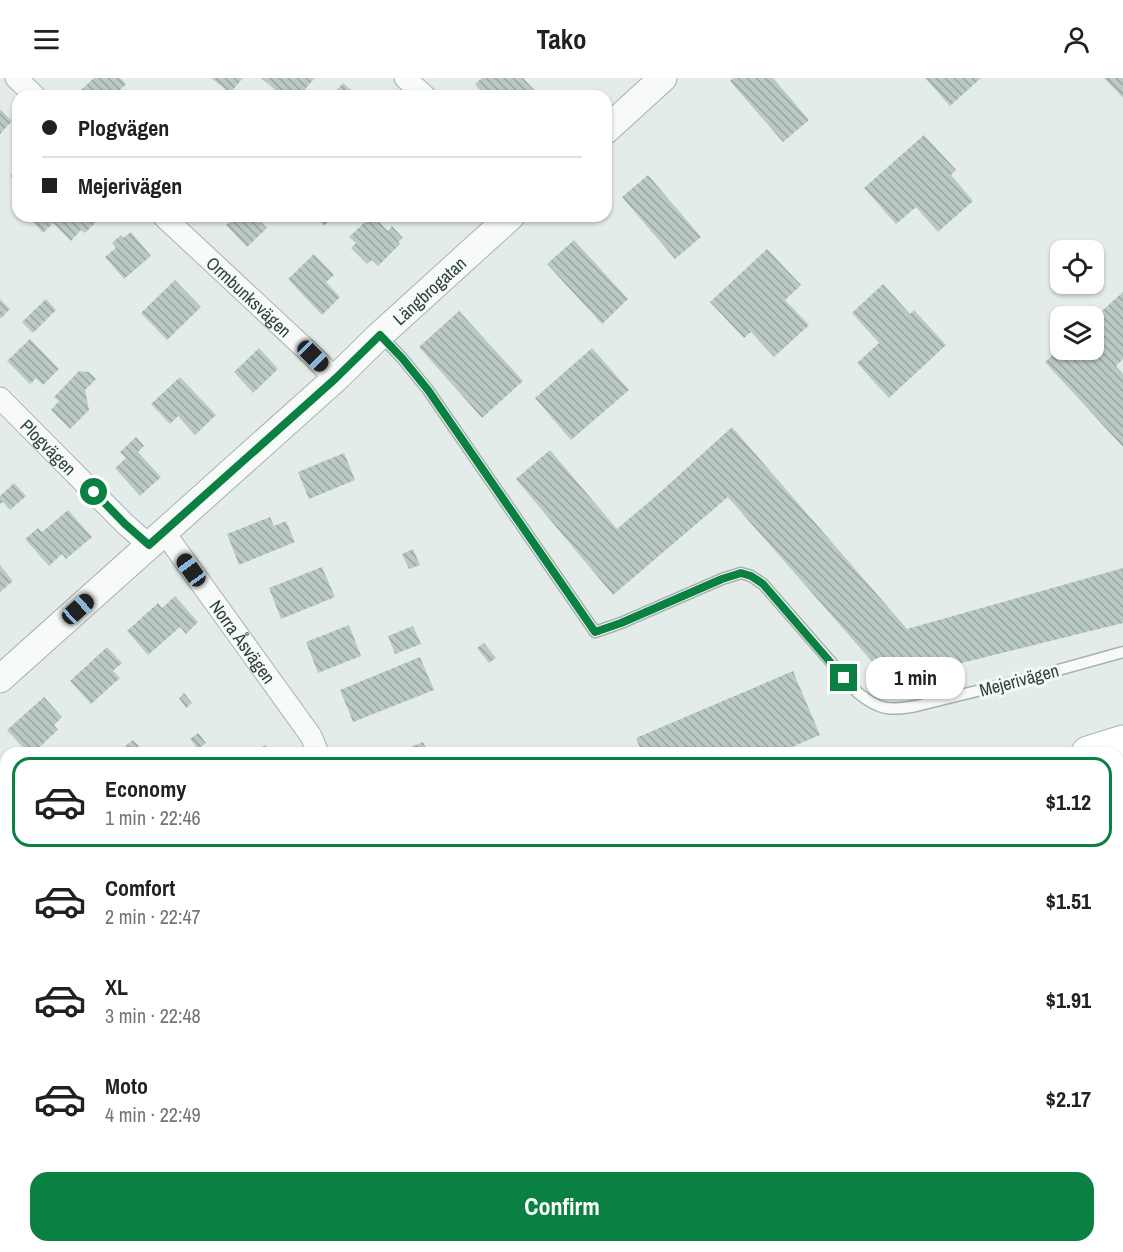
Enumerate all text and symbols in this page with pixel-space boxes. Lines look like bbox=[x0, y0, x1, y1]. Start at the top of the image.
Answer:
text: Tako bbox=[536, 21, 587, 57]
icon: menu bbox=[30, 23, 63, 56]
icon: person bbox=[1060, 23, 1093, 56]
text: Plogvägen bbox=[78, 113, 169, 143]
text: Mejerivägen bbox=[78, 171, 182, 201]
map controls bbox=[1050, 240, 1104, 360]
button: locate bbox=[1050, 240, 1104, 294]
street label: Ormbunksvägen bbox=[201, 250, 297, 343]
street label: Längbrogatan bbox=[387, 250, 471, 330]
button: layers bbox=[1050, 306, 1104, 360]
car bbox=[294, 337, 332, 375]
street label: Plogvägen bbox=[15, 413, 82, 481]
route start bbox=[80, 478, 107, 505]
car bbox=[173, 550, 209, 590]
car bbox=[59, 590, 97, 628]
street label: Norra Åsvägen bbox=[204, 595, 282, 688]
callout: 1 min bbox=[865, 657, 964, 699]
street label: Mejerivägen bbox=[977, 657, 1061, 703]
route end bbox=[830, 664, 857, 691]
text: 1 min bbox=[894, 664, 937, 691]
text: Economy bbox=[105, 774, 186, 804]
icon: car bbox=[33, 775, 87, 829]
text: $1.12 bbox=[1046, 787, 1091, 817]
text: 1 min · 22:46 bbox=[105, 804, 201, 831]
text: Comfort bbox=[105, 873, 175, 903]
icon: car bbox=[33, 874, 87, 928]
text: $1.51 bbox=[1046, 886, 1091, 916]
text: 2 min · 22:47 bbox=[105, 903, 201, 930]
text: XL bbox=[105, 972, 128, 1002]
icon: car bbox=[33, 973, 87, 1027]
text: $1.91 bbox=[1046, 985, 1091, 1015]
text: 3 min · 22:48 bbox=[105, 1002, 201, 1029]
text: Moto bbox=[105, 1071, 148, 1101]
icon: car bbox=[33, 1072, 87, 1126]
text: $2.17 bbox=[1046, 1084, 1091, 1114]
text: 4 min · 22:49 bbox=[105, 1101, 201, 1128]
button: Confirm bbox=[30, 1172, 1094, 1241]

